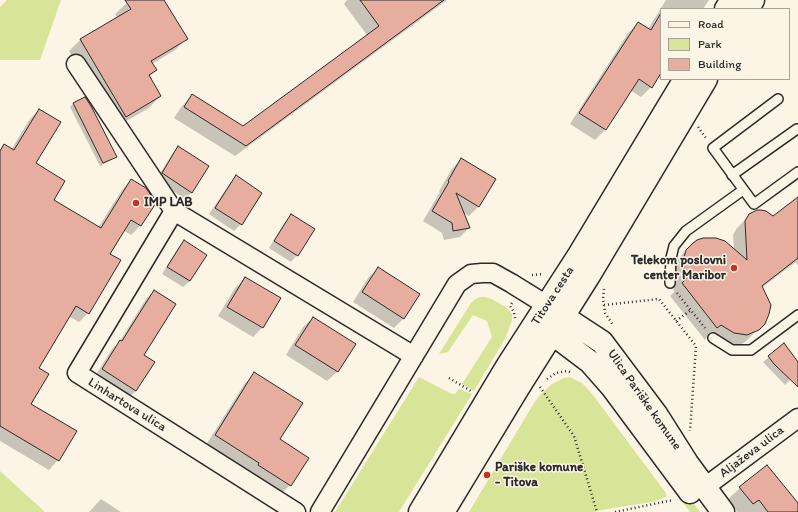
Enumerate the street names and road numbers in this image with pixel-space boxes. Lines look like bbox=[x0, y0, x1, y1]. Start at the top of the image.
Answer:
street label: Titova cesta bbox=[528, 264, 578, 328]
street label: Ulica Pariške komune bbox=[603, 347, 685, 453]
street label: Linhartova ulica bbox=[85, 375, 169, 435]
street label: Aljaževa ulica bbox=[717, 423, 787, 481]

